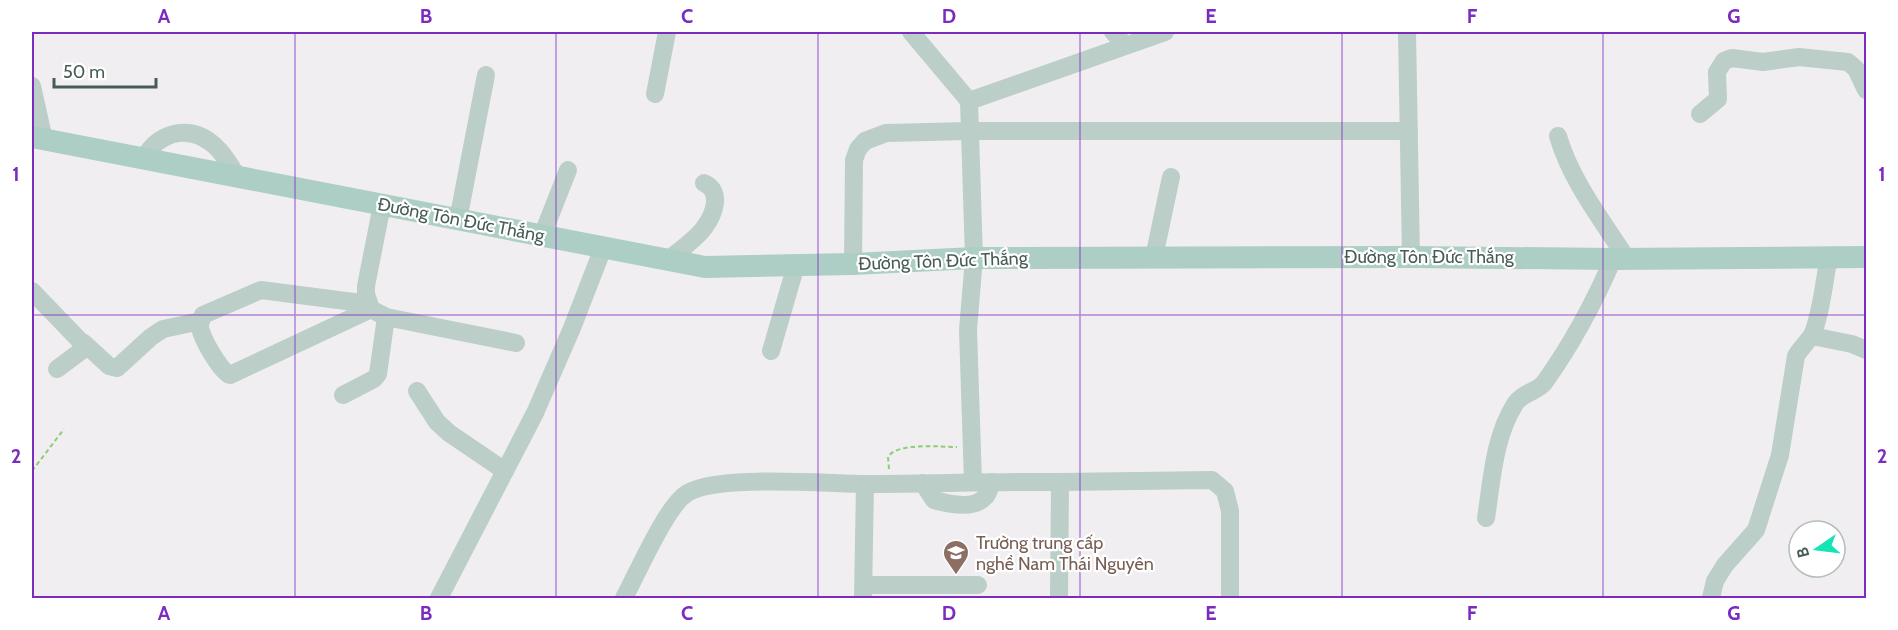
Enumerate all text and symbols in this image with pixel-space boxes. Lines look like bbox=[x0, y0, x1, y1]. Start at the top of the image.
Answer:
text: A bbox=[158, 4, 171, 28]
text: B bbox=[420, 4, 432, 28]
text: C bbox=[681, 4, 693, 28]
text: D bbox=[942, 4, 956, 28]
text: E bbox=[1205, 4, 1217, 28]
text: F bbox=[1467, 4, 1478, 28]
text: G bbox=[1727, 4, 1741, 28]
scale bar bbox=[54, 51, 156, 89]
text: 50 m bbox=[63, 61, 105, 83]
text: 1 bbox=[12, 162, 20, 186]
text: 1 bbox=[1878, 162, 1886, 186]
street label: Đường Tôn Đức Thắng bbox=[376, 193, 547, 247]
street label: Đường Tôn Đức Thắng bbox=[1344, 246, 1515, 268]
street label: Đường Tôn Đức Thắng bbox=[858, 247, 1029, 275]
text: 2 bbox=[11, 444, 21, 468]
text: 2 bbox=[1877, 444, 1887, 468]
north arrow bbox=[1787, 519, 1847, 579]
place label: Trường trung cấp nghề Nam Thái Nguyên bbox=[976, 532, 1154, 575]
school or university icon: Trường trung cấp nghề Nam Thái Nguyên bbox=[941, 538, 971, 576]
text: B bbox=[1792, 545, 1813, 560]
text: A bbox=[158, 601, 171, 625]
text: B bbox=[420, 601, 432, 625]
text: C bbox=[681, 601, 693, 625]
text: D bbox=[942, 601, 956, 625]
text: E bbox=[1205, 601, 1217, 625]
text: F bbox=[1467, 601, 1478, 625]
text: G bbox=[1727, 601, 1741, 625]

